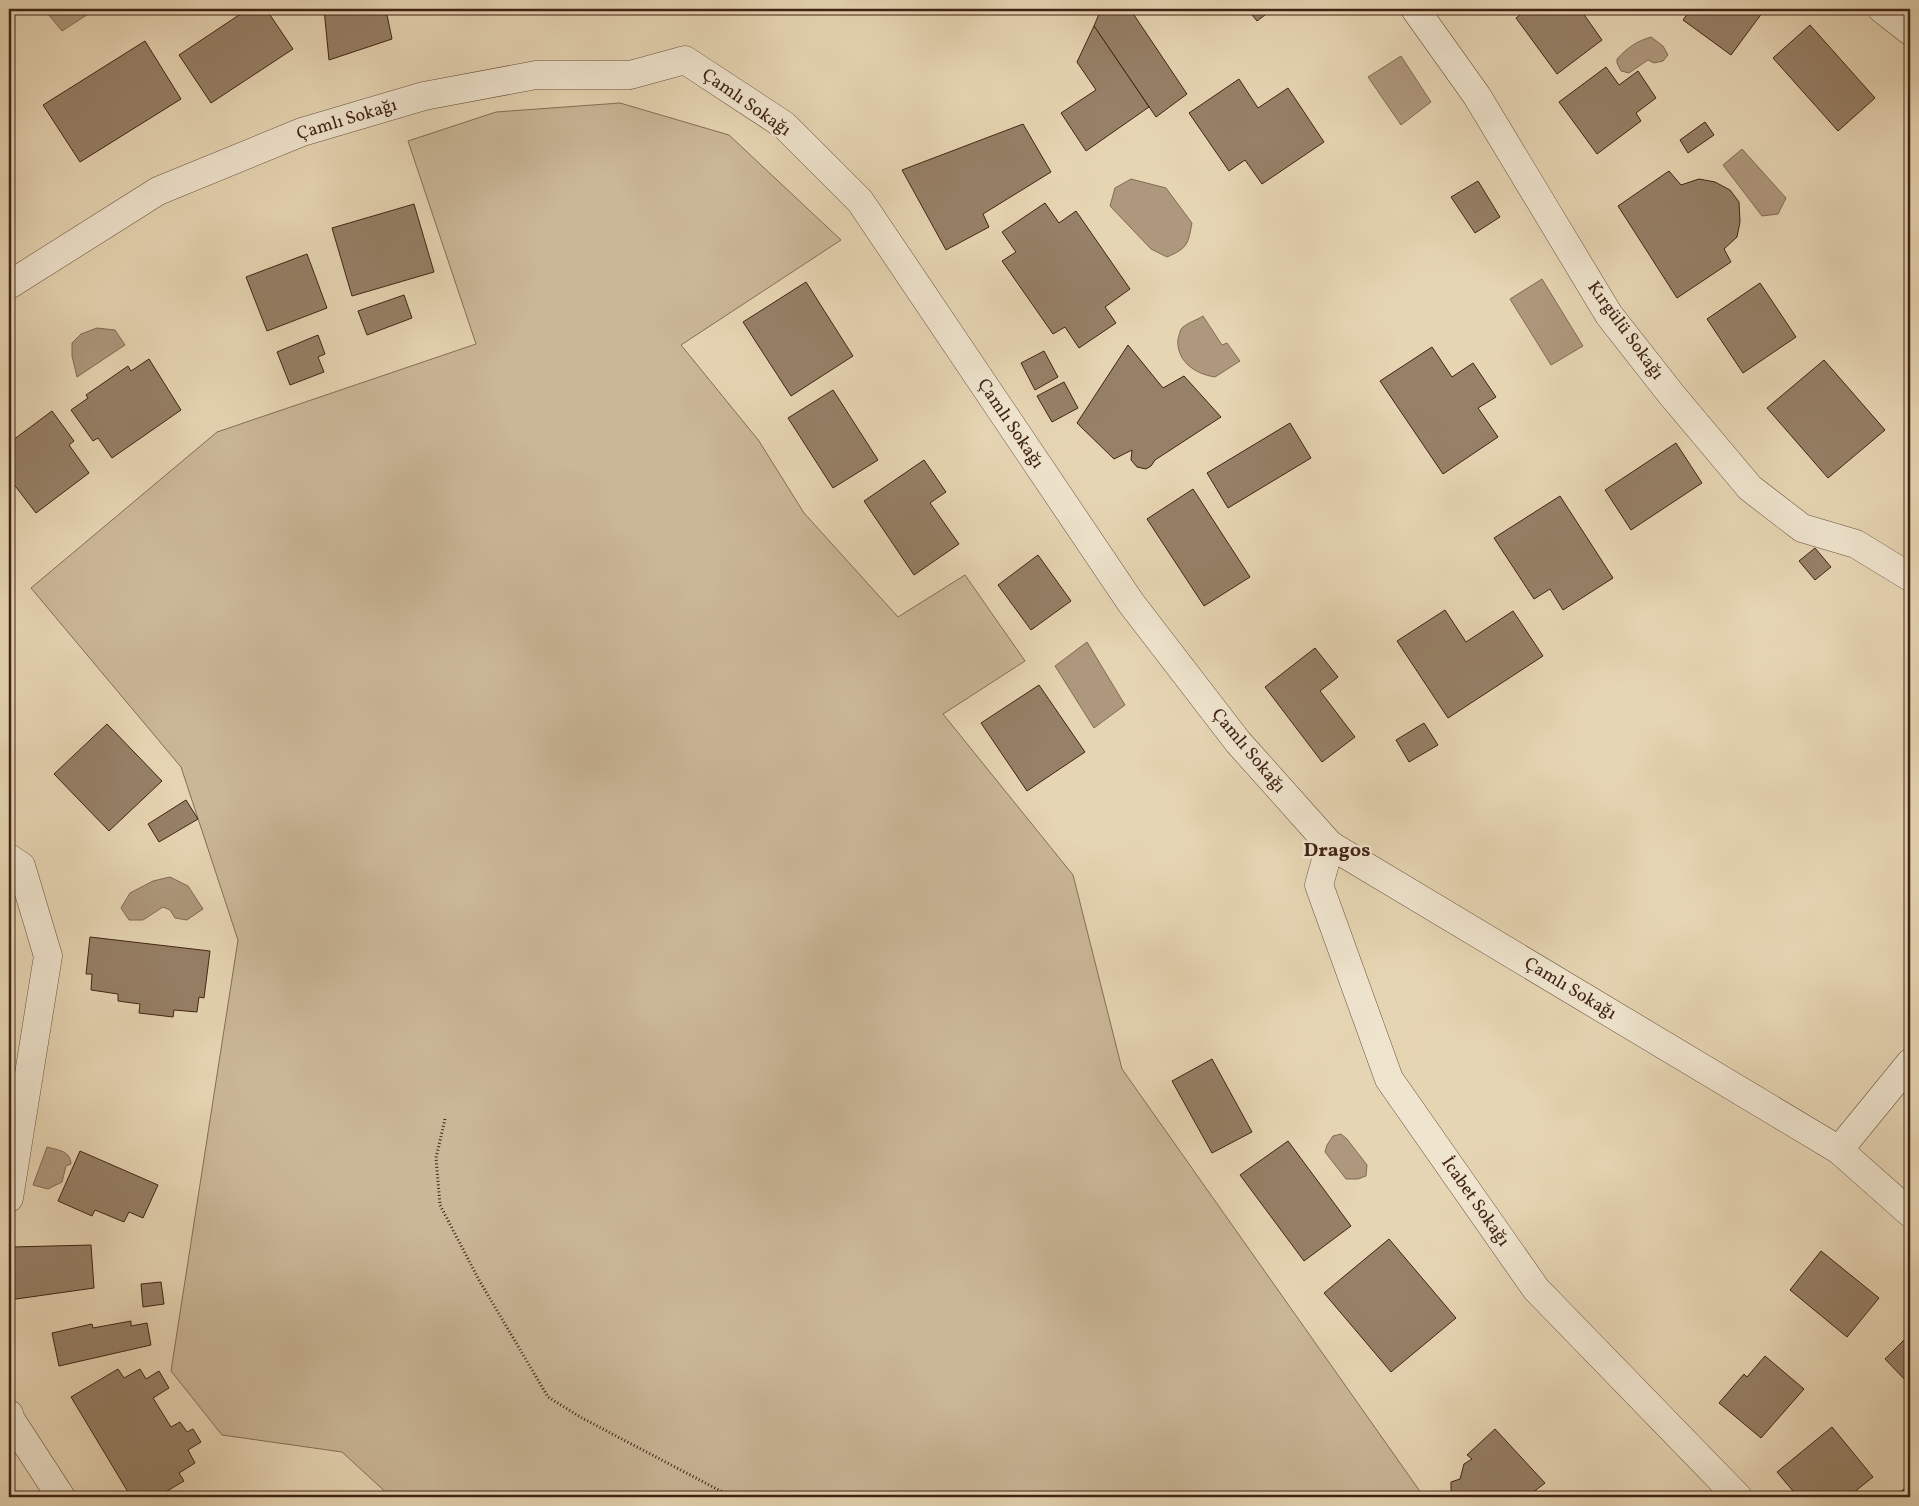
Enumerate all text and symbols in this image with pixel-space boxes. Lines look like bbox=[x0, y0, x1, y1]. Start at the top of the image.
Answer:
street label: Çamlı Sokağı bbox=[696, 63, 796, 143]
street label: Çamlı Sokağı bbox=[294, 93, 400, 147]
street label: Kırgülü Sokağı bbox=[1581, 277, 1669, 385]
street label: Çamlı Sokağı bbox=[971, 374, 1049, 474]
street label: Çamlı Sokağı bbox=[1205, 703, 1291, 799]
district label: Dragos bbox=[1304, 837, 1370, 865]
street label: Çamlı Sokağı bbox=[1519, 952, 1621, 1026]
street label: İcabet Sokağı bbox=[1435, 1152, 1515, 1252]

